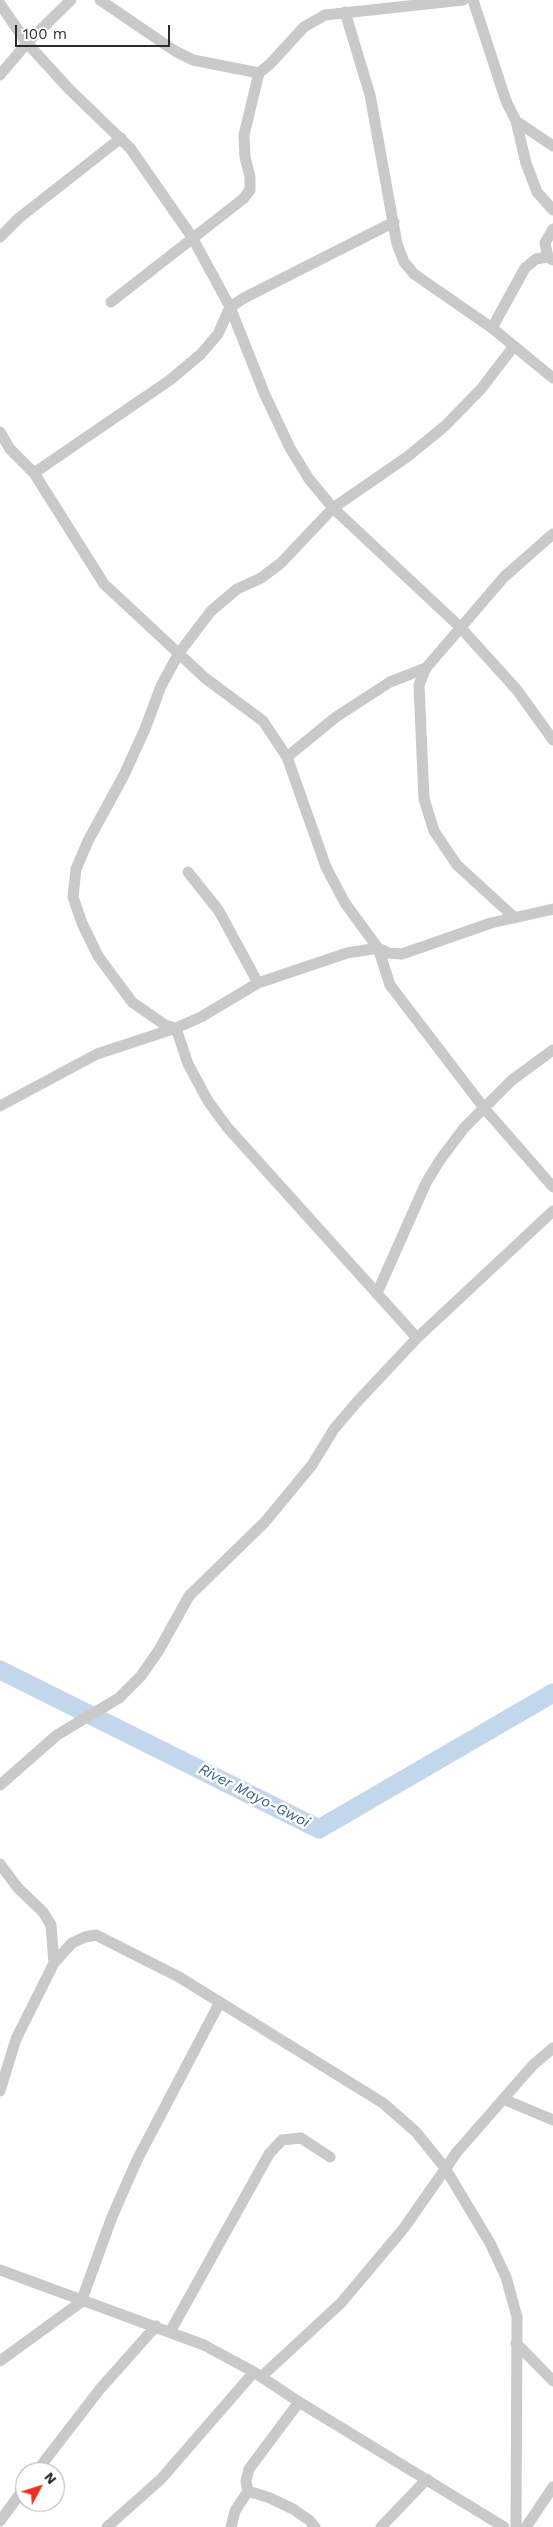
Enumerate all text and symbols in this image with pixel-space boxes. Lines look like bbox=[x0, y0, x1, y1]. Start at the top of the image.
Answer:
scale bar bbox=[18, 15, 172, 47]
text: 100 m bbox=[23, 25, 67, 43]
water label: River Mayo-Gwoi bbox=[196, 1760, 312, 1832]
north arrow bbox=[15, 2462, 65, 2512]
text: N bbox=[41, 2469, 60, 2487]

